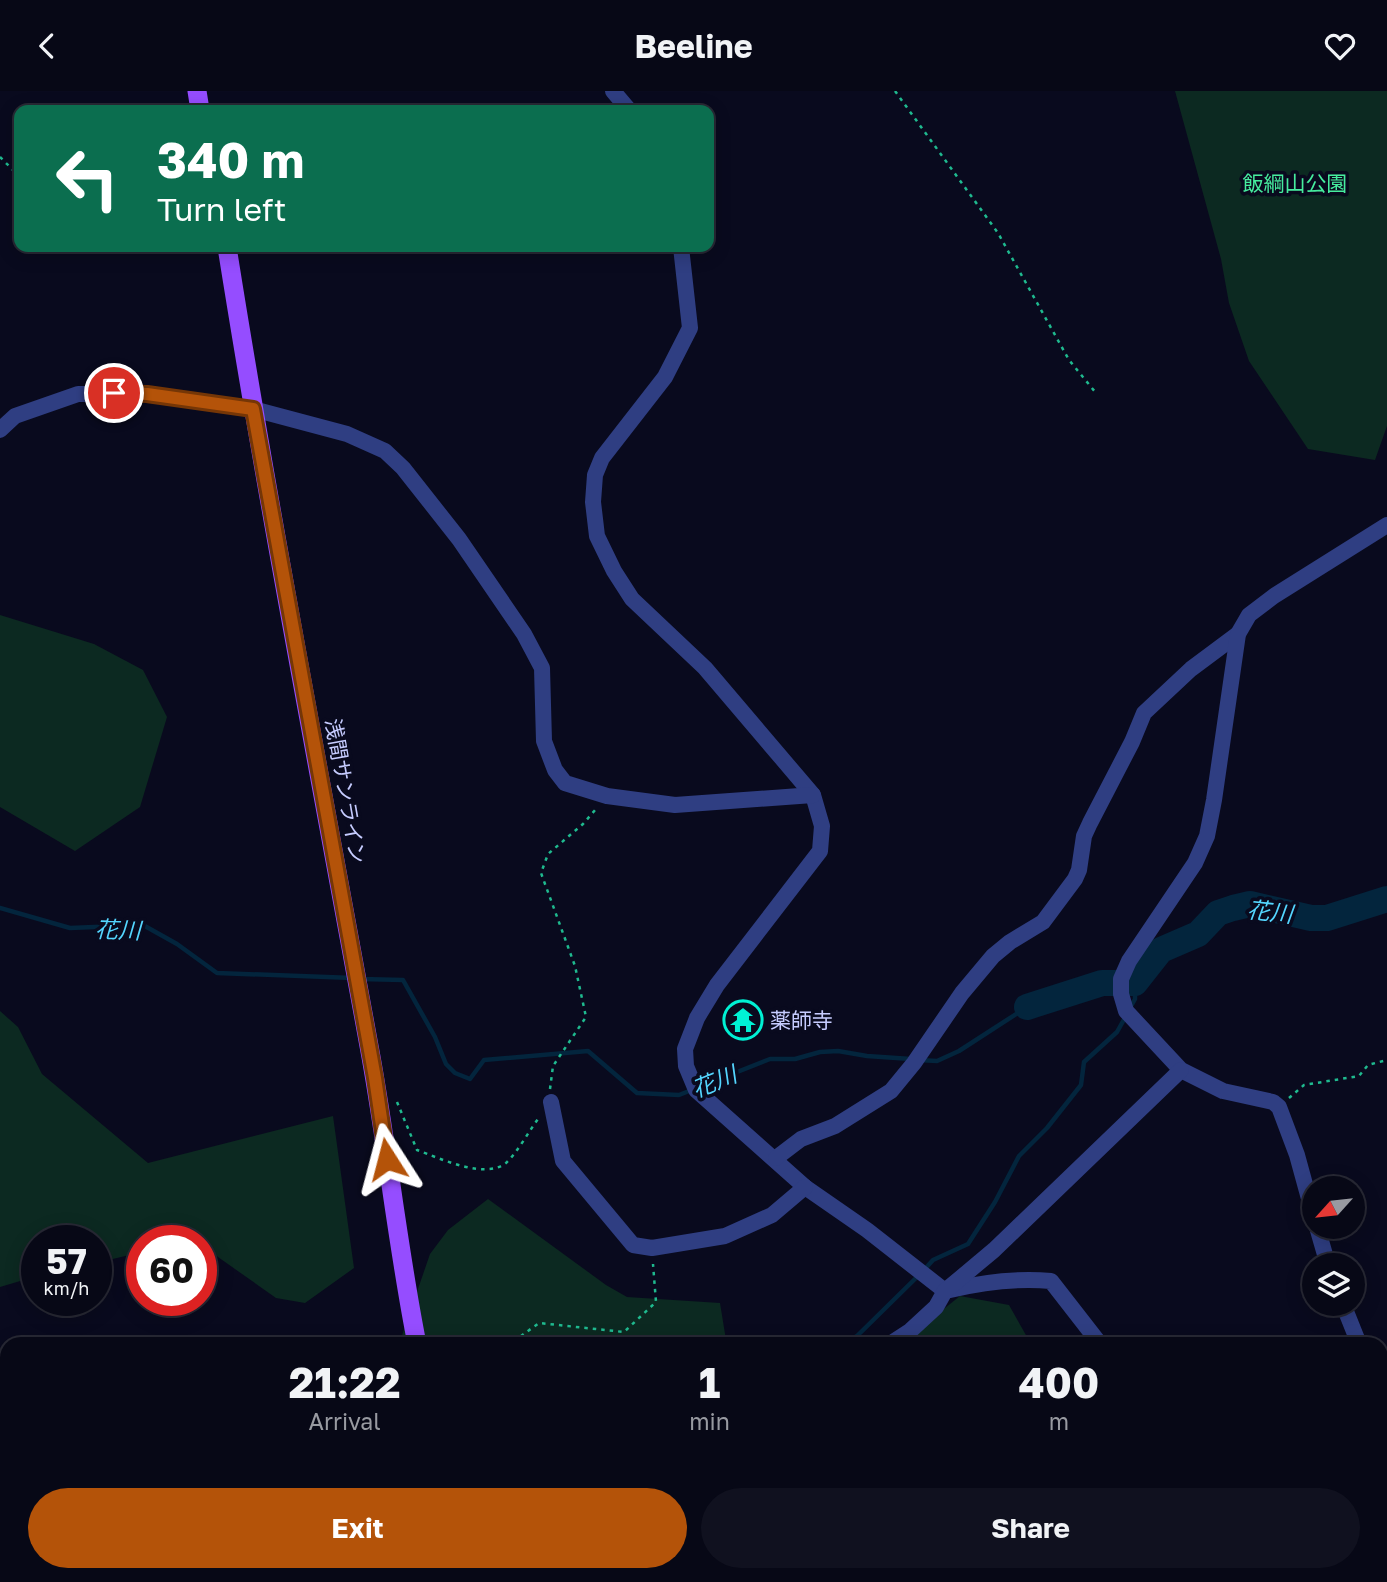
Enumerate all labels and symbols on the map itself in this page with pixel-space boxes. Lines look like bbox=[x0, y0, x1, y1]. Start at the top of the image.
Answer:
park label: 飯綱山公園 bbox=[1243, 170, 1348, 196]
pin bbox=[84, 363, 144, 423]
street label: 浅間サンライン bbox=[320, 716, 372, 866]
water label: 花川 bbox=[1246, 895, 1297, 928]
water label: 花川 bbox=[95, 914, 144, 944]
temple icon: 薬師寺 bbox=[722, 999, 764, 1041]
place label: 薬師寺 bbox=[770, 1007, 833, 1033]
water label: 花川 bbox=[687, 1058, 743, 1103]
position arrow bbox=[350, 1122, 424, 1196]
north arrow bbox=[1302, 1176, 1365, 1239]
speed limit sign: 60 bbox=[126, 1225, 217, 1316]

